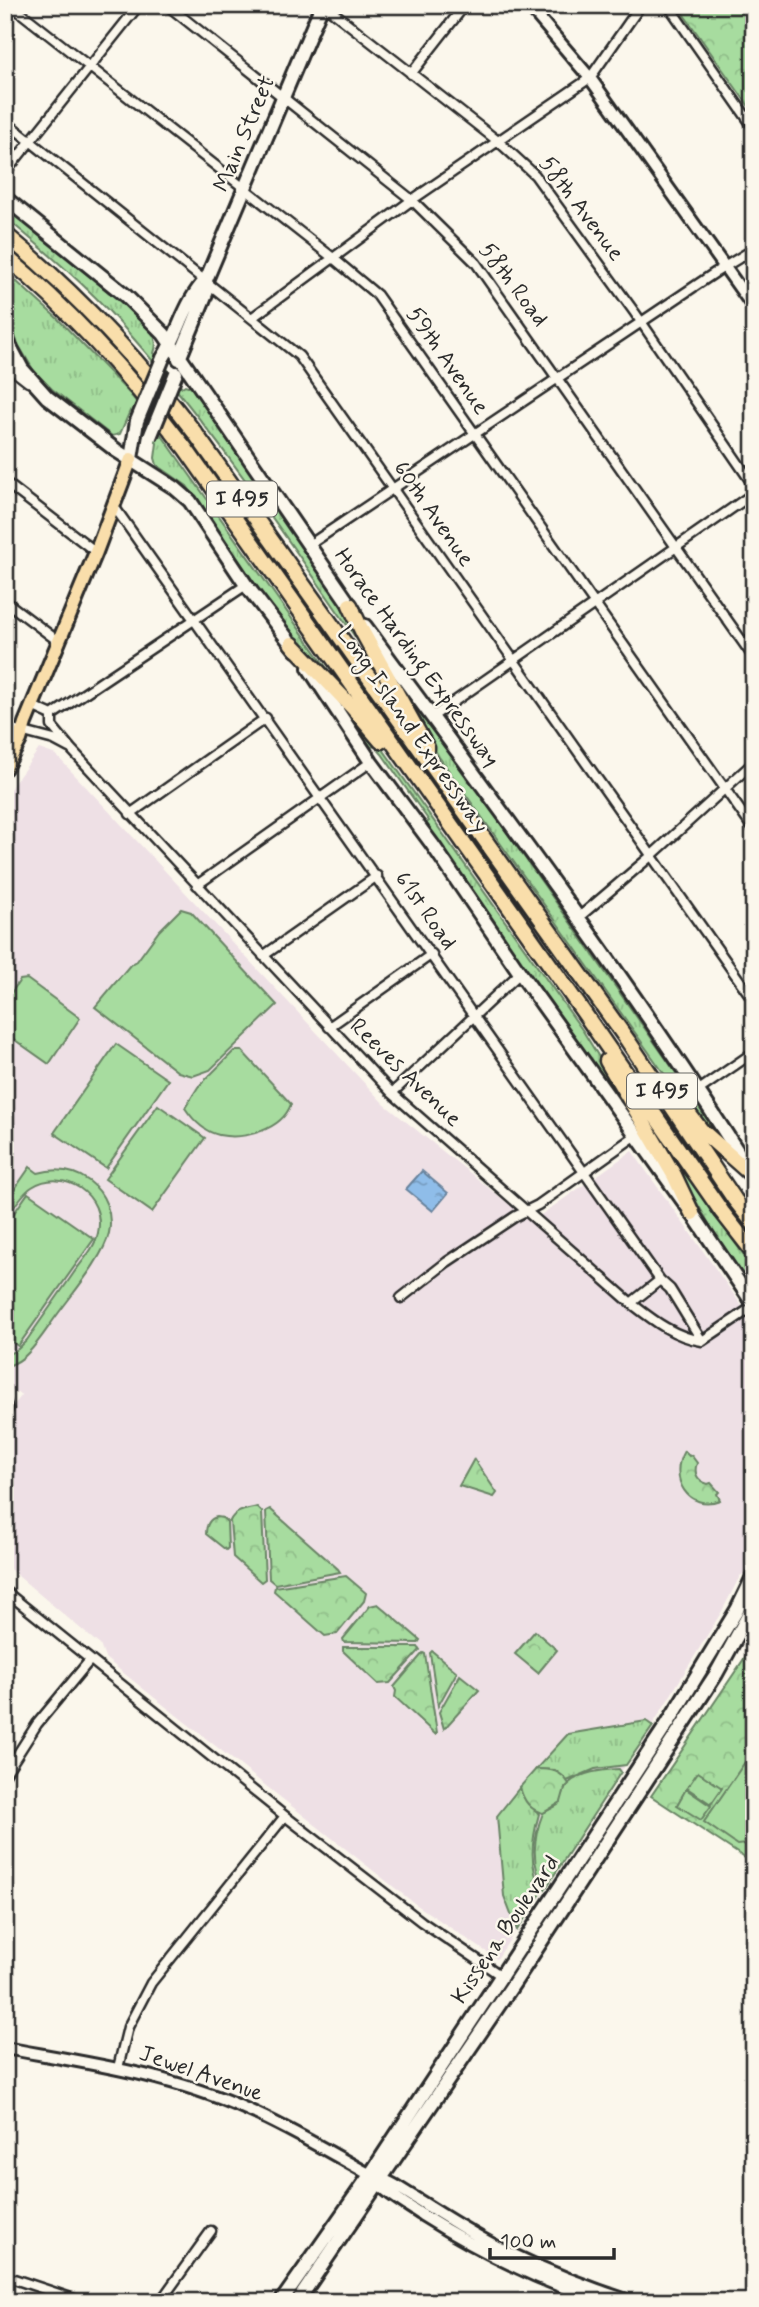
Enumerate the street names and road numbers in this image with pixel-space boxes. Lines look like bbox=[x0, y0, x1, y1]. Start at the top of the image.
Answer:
street label: Main Street bbox=[207, 71, 283, 197]
street label: 58th Avenue bbox=[532, 150, 630, 268]
street label: 58th Road bbox=[472, 237, 554, 333]
street label: 59th Avenue bbox=[399, 301, 495, 421]
street label: 60th Avenue bbox=[386, 455, 480, 573]
road number: I 495 bbox=[207, 482, 277, 516]
street label: Horace Harding Expressway bbox=[325, 543, 506, 775]
street label: Long Island Expressway bbox=[327, 620, 495, 841]
street label: 61st Road bbox=[387, 866, 463, 956]
street label: Reeves Avenue bbox=[343, 1012, 467, 1134]
road number: I 495 bbox=[627, 1074, 697, 1108]
street label: Kissena Boulevard bbox=[445, 1850, 567, 2010]
street label: Jewel Avenue bbox=[135, 2039, 267, 2109]

